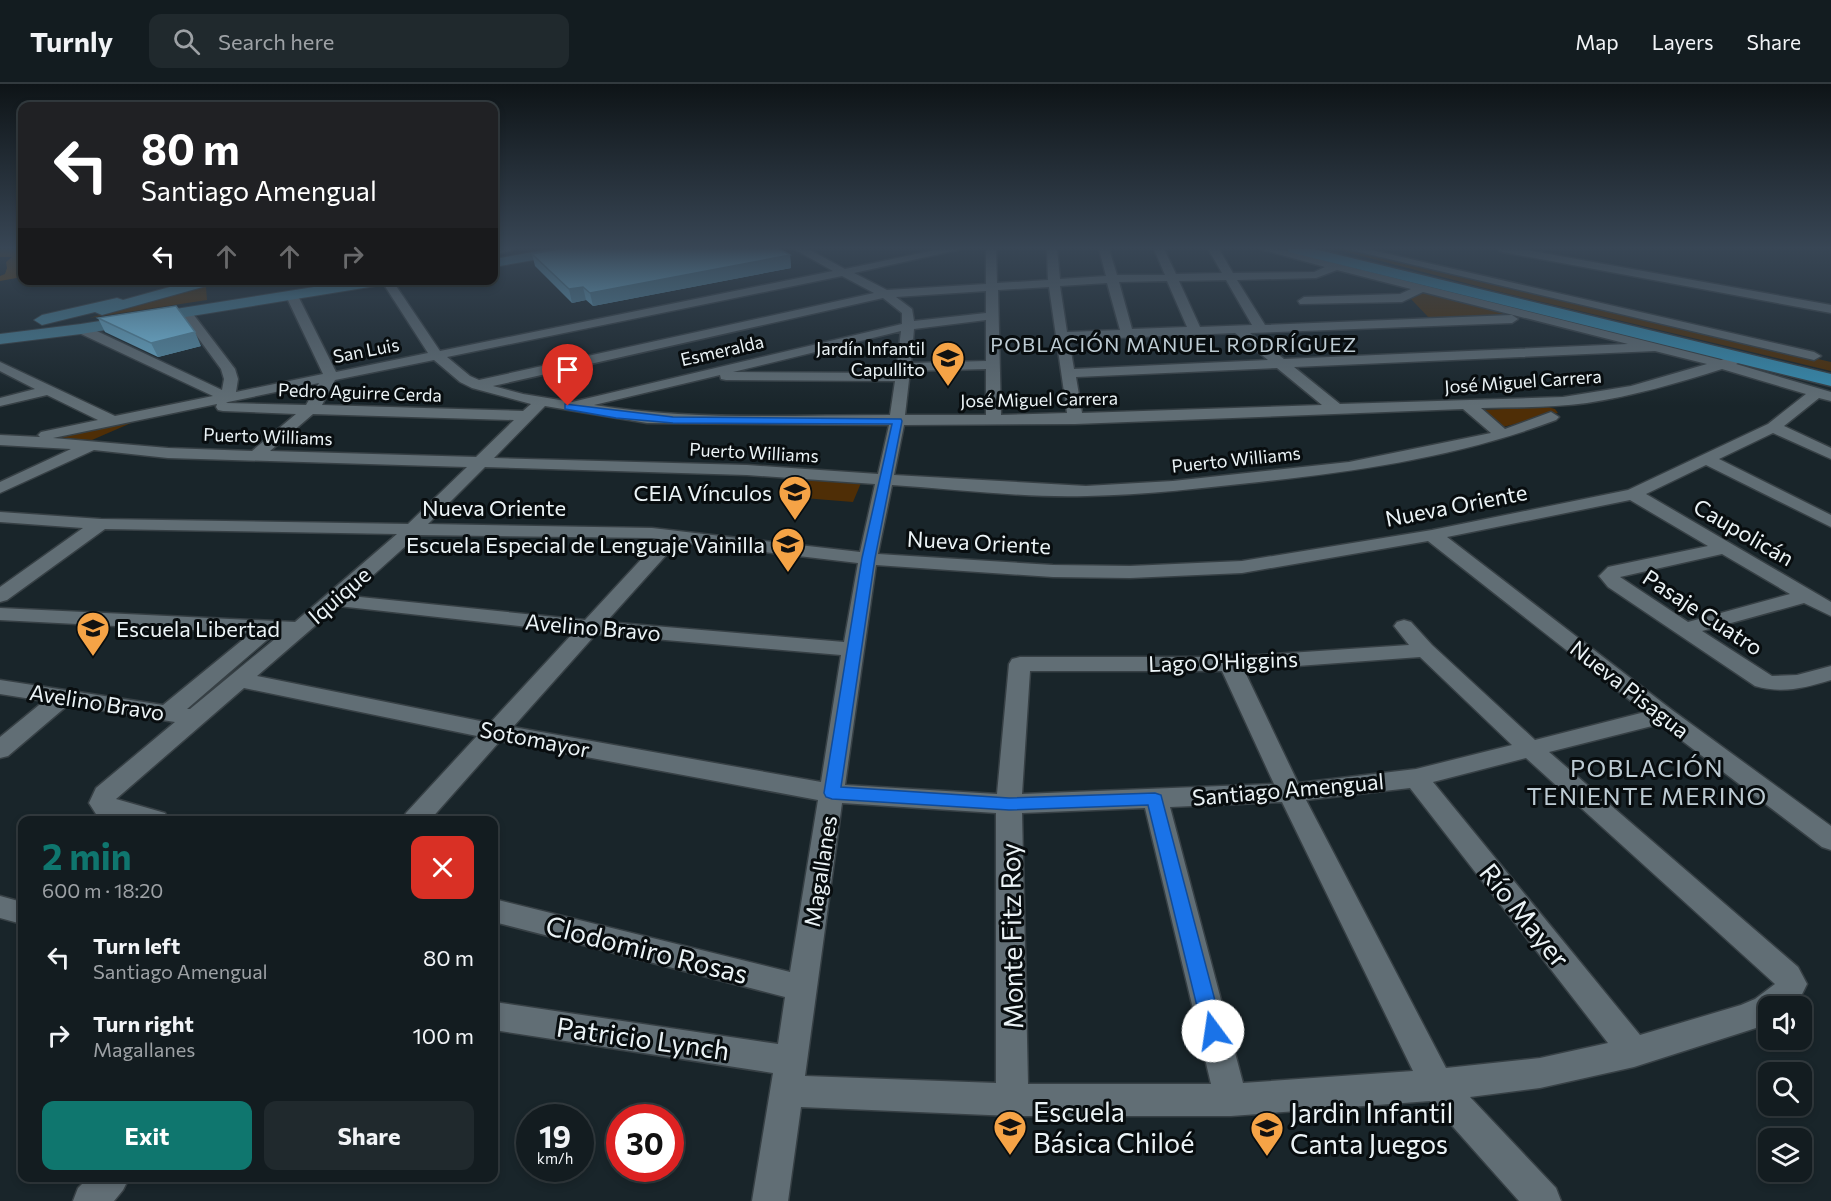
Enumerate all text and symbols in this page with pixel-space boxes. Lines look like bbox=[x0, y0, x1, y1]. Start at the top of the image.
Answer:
search box bbox=[149, 14, 569, 68]
text: Turnly bbox=[30, 24, 113, 58]
icon: search bbox=[170, 25, 203, 58]
text: Search here bbox=[218, 28, 334, 55]
text: Map bbox=[1575, 29, 1619, 54]
text: Layers bbox=[1652, 29, 1714, 54]
text: Share bbox=[1747, 29, 1801, 54]
text: 80 m bbox=[141, 122, 240, 174]
icon: left bbox=[42, 126, 120, 204]
text: Santiago Amengual bbox=[141, 174, 377, 207]
icon: left bbox=[147, 240, 180, 273]
icon: ahead bbox=[210, 240, 243, 273]
icon: ahead bbox=[273, 240, 306, 273]
icon: right bbox=[336, 240, 369, 273]
street label: Esmeralda bbox=[678, 330, 766, 370]
district label: POBLACIÓN MANUEL RODRÍGUEZ bbox=[990, 332, 1358, 356]
street label: San Luis bbox=[331, 333, 401, 367]
place label: Jardín Infantil Capullito bbox=[816, 337, 925, 380]
school or university icon: Jardín Infantil Capullito bbox=[930, 340, 966, 387]
pin bbox=[542, 344, 593, 406]
icon: arrive bbox=[551, 353, 584, 386]
street label: José Miguel Carrera bbox=[1443, 365, 1603, 397]
street label: Pedro Aguirre Cerda bbox=[278, 378, 442, 406]
street label: José Miguel Carrera bbox=[960, 387, 1118, 411]
street label: Puerto Williams bbox=[203, 423, 333, 449]
street label: Puerto Williams bbox=[689, 438, 819, 466]
street label: Puerto Williams bbox=[1170, 441, 1302, 477]
school or university icon: CEIA Vínculos bbox=[777, 474, 813, 521]
street label: Nueva Oriente bbox=[1383, 478, 1529, 532]
place label: CEIA Vínculos bbox=[634, 479, 772, 506]
street label: Caupolicán bbox=[1689, 493, 1799, 571]
street label: Nueva Oriente bbox=[422, 494, 566, 521]
street label: Nueva Oriente bbox=[906, 525, 1052, 559]
school or university icon: Escuela Especial de Lenguaje Vainilla bbox=[770, 526, 806, 573]
place label: Escuela Especial de Lenguaje Vainilla bbox=[406, 531, 765, 558]
street label: Iquique bbox=[302, 561, 376, 629]
street label: Pasaje Cuatro bbox=[1638, 563, 1768, 661]
street label: Avelino Bravo bbox=[524, 608, 662, 646]
school or university icon: Escuela Libertad bbox=[75, 610, 111, 657]
place label: Escuela Libertad bbox=[116, 615, 280, 642]
street label: Nueva Pisagua bbox=[1565, 634, 1695, 744]
street label: Lago O'Higgins bbox=[1148, 645, 1298, 677]
street label: Avelino Bravo bbox=[28, 678, 166, 726]
street label: Sotomayor bbox=[478, 715, 592, 763]
district label: POBLACIÓN TENIENTE MERINO bbox=[1526, 753, 1768, 810]
street label: Santiago Amengual bbox=[1191, 767, 1385, 811]
street label: Magallanes bbox=[798, 813, 842, 929]
text: 2 min bbox=[42, 833, 132, 877]
button: close bbox=[411, 836, 474, 899]
street label: Monte Fitz Roy bbox=[993, 842, 1029, 1030]
street label: Río Mayer bbox=[1473, 856, 1577, 974]
text: 600 m · 18:20 bbox=[42, 878, 163, 902]
street label: Clodomiro Rosas bbox=[543, 908, 751, 990]
text: Turn left bbox=[93, 932, 180, 959]
icon: left bbox=[42, 941, 75, 974]
text: 80 m bbox=[423, 944, 474, 971]
text: Santiago Amengual bbox=[93, 959, 268, 983]
map controls bbox=[1758, 996, 1812, 1182]
button: sound bbox=[1758, 996, 1812, 1050]
position arrow bbox=[1181, 999, 1245, 1063]
text: Turn right bbox=[93, 1010, 194, 1037]
street label: Patricio Lynch bbox=[554, 1010, 732, 1066]
icon: right bbox=[42, 1019, 75, 1052]
text: 100 m bbox=[412, 1022, 474, 1049]
text: Magallanes bbox=[93, 1037, 195, 1061]
button: search bbox=[1758, 1062, 1812, 1116]
place label: Escuela Básica Chiloé bbox=[1033, 1095, 1194, 1159]
place label: Jardin Infantil Canta Juegos bbox=[1290, 1096, 1453, 1160]
button: Exit bbox=[42, 1101, 252, 1170]
button: Share bbox=[264, 1101, 474, 1170]
speed limit sign: 30 bbox=[606, 1104, 684, 1182]
school or university icon: Escuela Básica Chiloé bbox=[992, 1109, 1028, 1156]
school or university icon: Jardin Infantil Canta Juegos bbox=[1249, 1110, 1285, 1157]
text: 19 bbox=[539, 1117, 571, 1154]
button: layers bbox=[1758, 1128, 1812, 1182]
text: km/h bbox=[537, 1149, 573, 1167]

